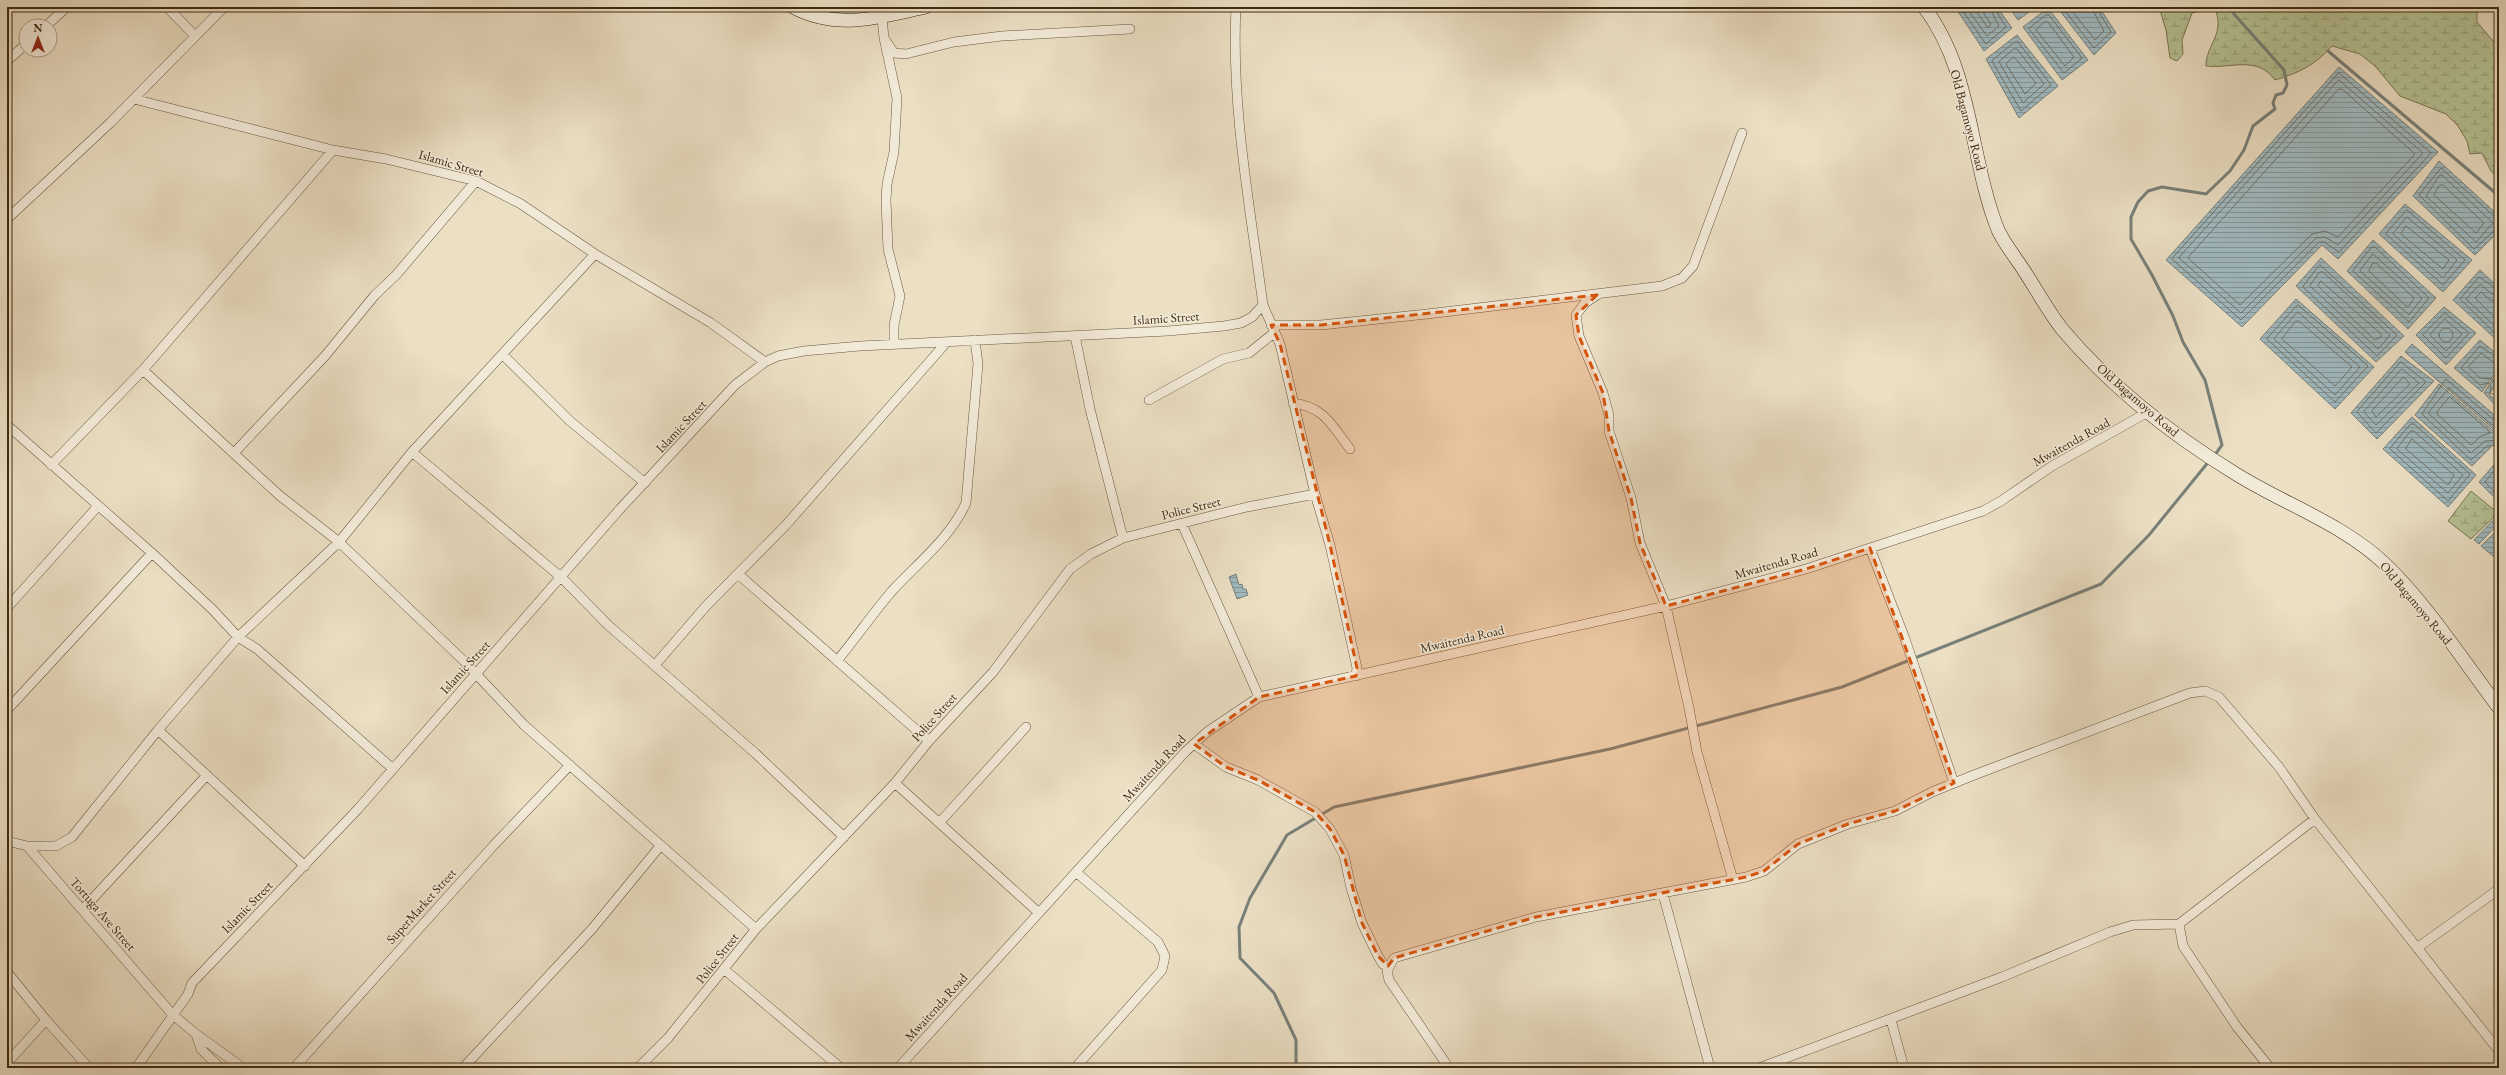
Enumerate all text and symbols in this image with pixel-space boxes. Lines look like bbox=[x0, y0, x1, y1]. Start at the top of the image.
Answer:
north arrow bbox=[18, 18, 58, 58]
text: N bbox=[34, 21, 43, 35]
street label: Old Bagamoyo Road bbox=[1946, 68, 1990, 173]
street label: Islamic Street bbox=[417, 146, 485, 180]
street label: Islamic Street bbox=[1132, 307, 1200, 329]
street label: Old Bagamoyo Road bbox=[2093, 360, 2183, 441]
street label: Islamic Street bbox=[652, 396, 710, 456]
street label: Mwaitenda Road bbox=[2029, 414, 2113, 470]
street label: Police Street bbox=[1160, 492, 1222, 524]
street label: Mwaitenda Road bbox=[1732, 543, 1820, 583]
street label: Old Bagamoyo Road bbox=[2376, 558, 2456, 649]
street label: Mwaitenda Road bbox=[1418, 621, 1506, 657]
street label: Islamic Street bbox=[436, 637, 494, 697]
street label: Police Street bbox=[907, 689, 961, 745]
street label: Mwaitenda Road bbox=[1119, 730, 1190, 805]
street label: SuperMarket Street bbox=[382, 864, 460, 948]
street label: Tortuga Ave Street bbox=[66, 874, 140, 954]
street label: Islamic Street bbox=[218, 877, 276, 937]
street label: Police Street bbox=[692, 929, 742, 987]
street label: Mwaitenda Road bbox=[901, 969, 971, 1045]

